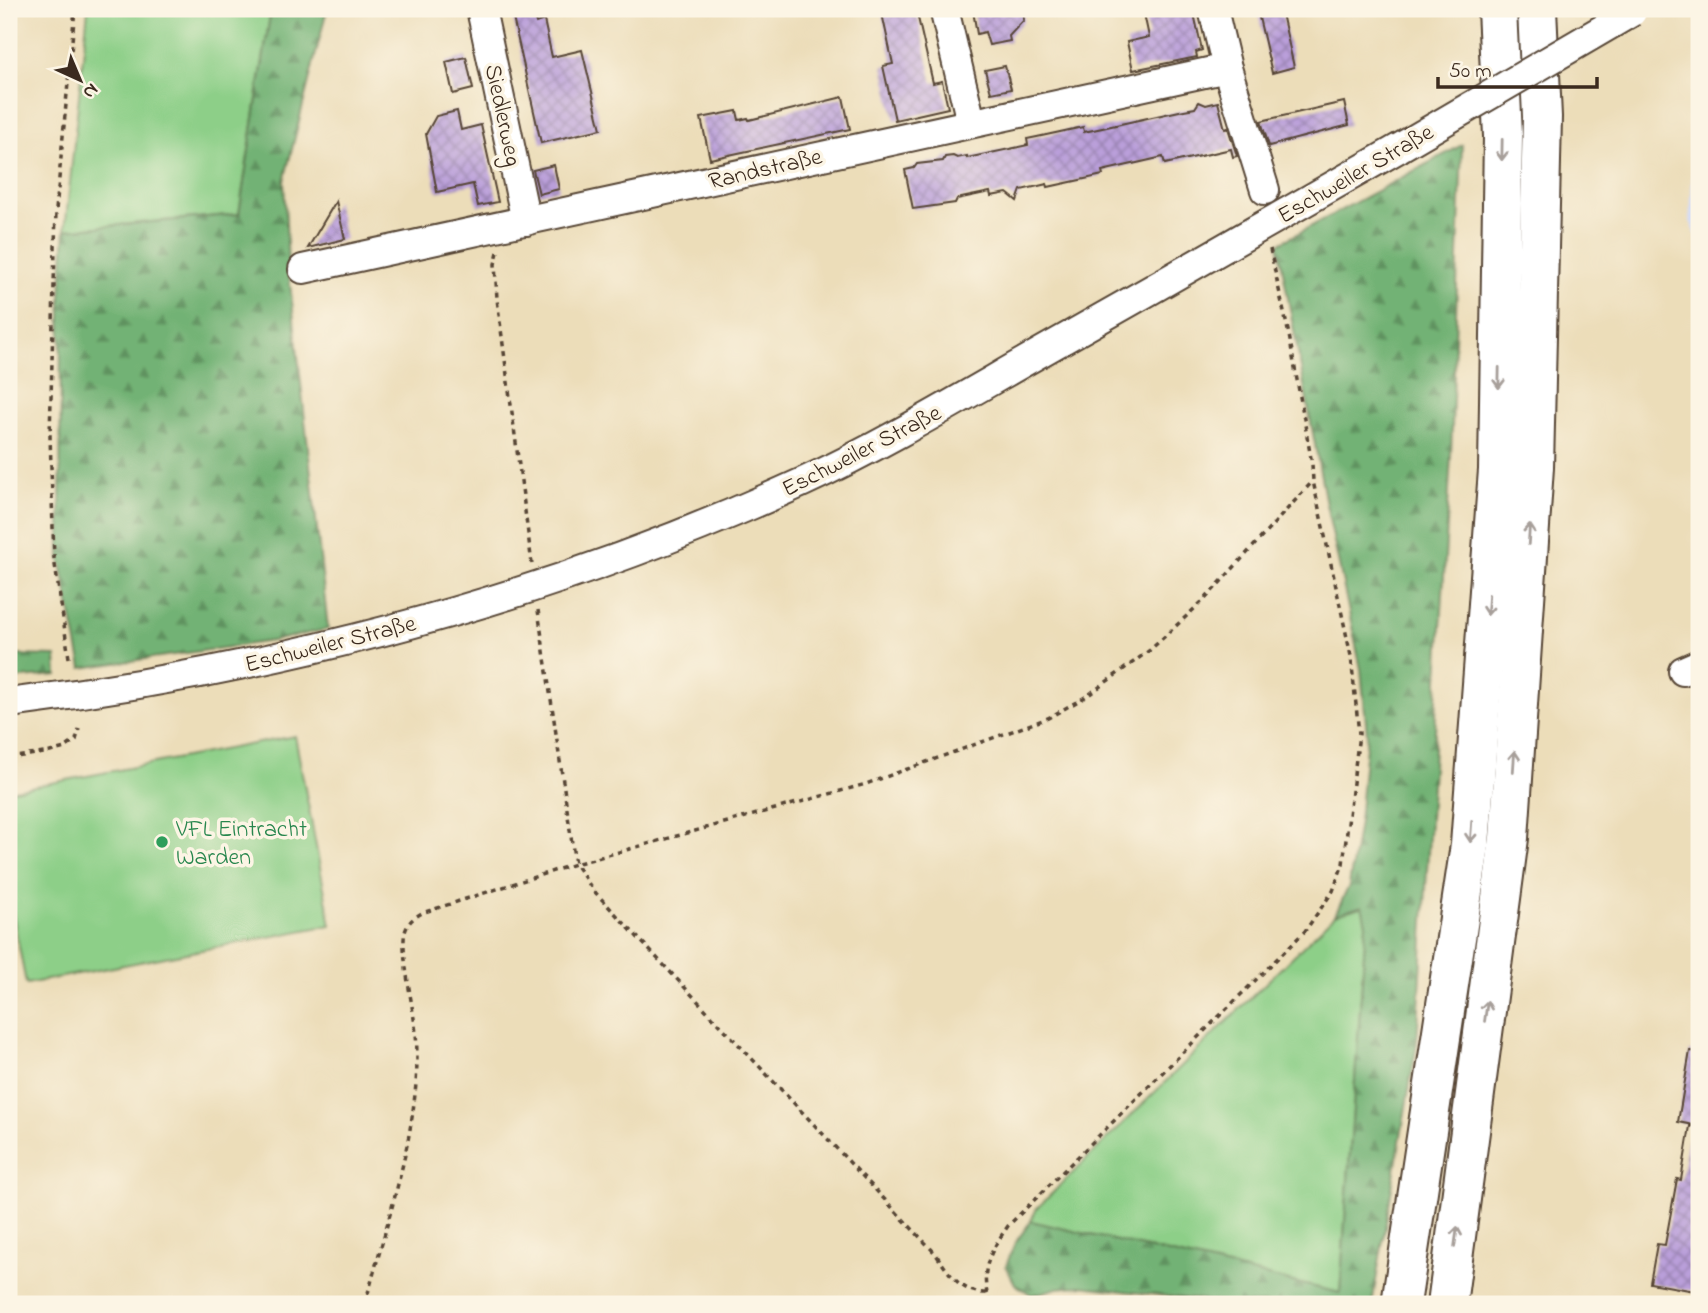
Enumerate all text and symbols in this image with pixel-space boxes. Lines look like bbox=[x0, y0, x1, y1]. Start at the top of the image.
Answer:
north arrow bbox=[46, 46, 116, 116]
scale bar bbox=[1438, 46, 1598, 90]
text: 50 m bbox=[1449, 57, 1492, 87]
street label: Siedlerweg bbox=[474, 61, 529, 170]
text: N bbox=[76, 76, 104, 105]
street label: Eschweiler Straße bbox=[1272, 116, 1441, 234]
one-way arrow bbox=[1496, 139, 1509, 162]
street label: Randstraße bbox=[705, 140, 826, 200]
one-way arrow bbox=[1492, 366, 1506, 389]
street label: Eschweiler Straße bbox=[776, 397, 948, 508]
one-way arrow bbox=[1523, 523, 1536, 546]
one-way arrow bbox=[1481, 593, 1494, 616]
street label: Eschweiler Straße bbox=[241, 607, 420, 684]
one-way arrow bbox=[1508, 750, 1521, 773]
place label: VFL Eintracht Warden bbox=[175, 813, 307, 876]
one-way arrow bbox=[1464, 820, 1477, 843]
marker: VFL Eintracht Warden bbox=[154, 834, 170, 850]
one-way arrow bbox=[1479, 1000, 1492, 1023]
one-way arrow bbox=[1449, 1226, 1462, 1248]

